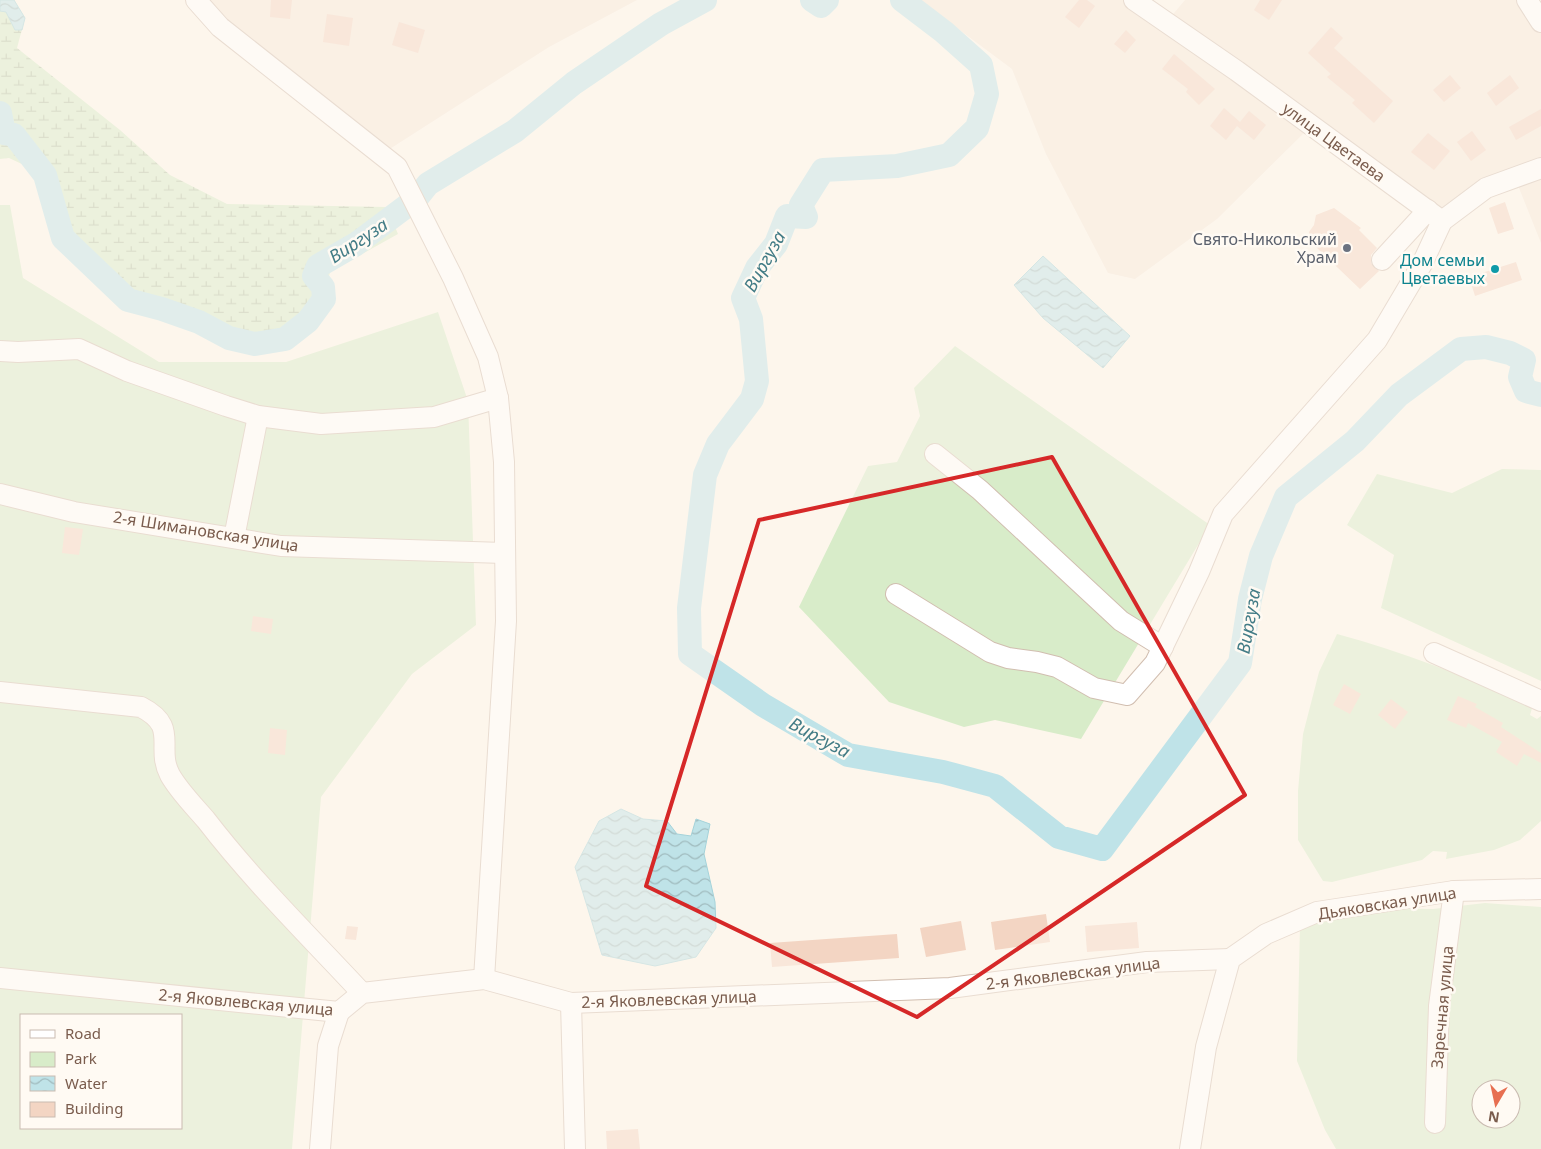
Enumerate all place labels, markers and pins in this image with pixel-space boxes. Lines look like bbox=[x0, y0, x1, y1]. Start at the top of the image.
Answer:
place label: Свято-Никольский Храм bbox=[1193, 228, 1337, 268]
marker: Свято-Никольский Храм bbox=[1341, 242, 1353, 254]
place label: Дом семьи Цветаевых bbox=[1400, 249, 1486, 289]
marker: Дом семьи Цветаевых bbox=[1489, 263, 1501, 275]

